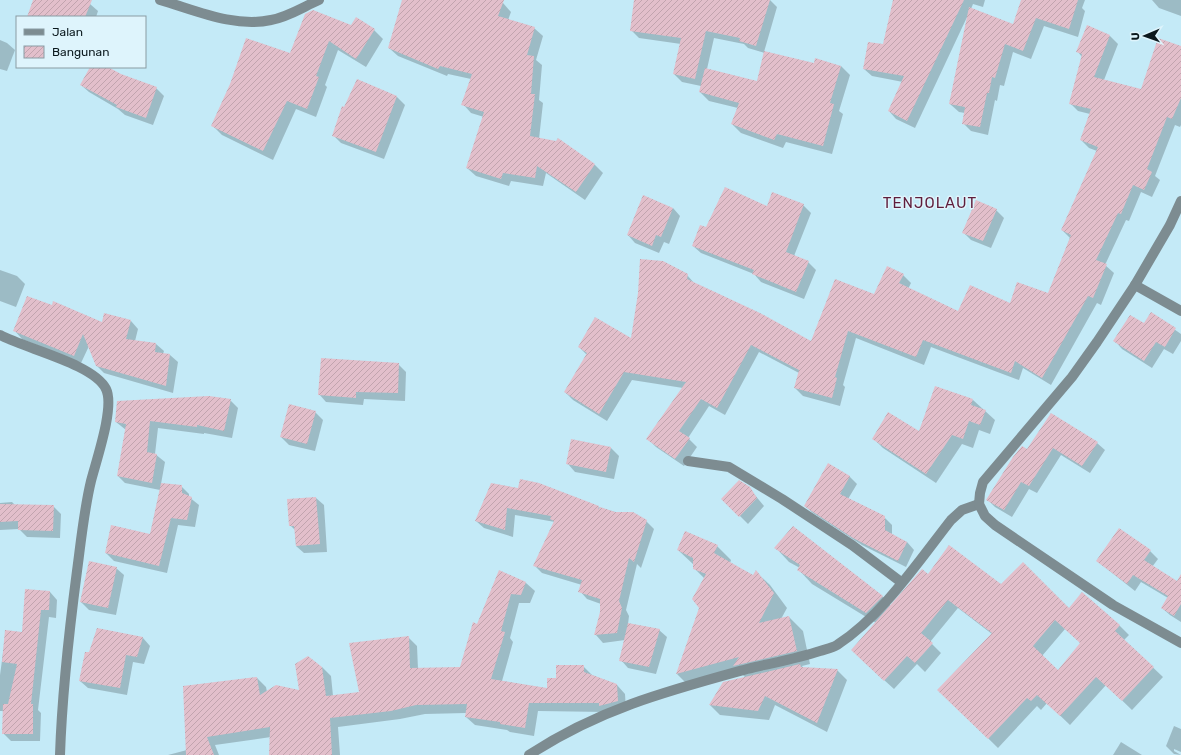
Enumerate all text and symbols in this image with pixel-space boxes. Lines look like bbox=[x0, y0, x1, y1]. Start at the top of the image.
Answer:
legend bbox=[16, 16, 146, 68]
north arrow bbox=[1125, 16, 1165, 56]
text: Jalan bbox=[52, 25, 83, 39]
text: U bbox=[1129, 32, 1142, 41]
text: Bangunan bbox=[52, 45, 109, 59]
district label: TENJOLAUT bbox=[883, 194, 977, 212]

